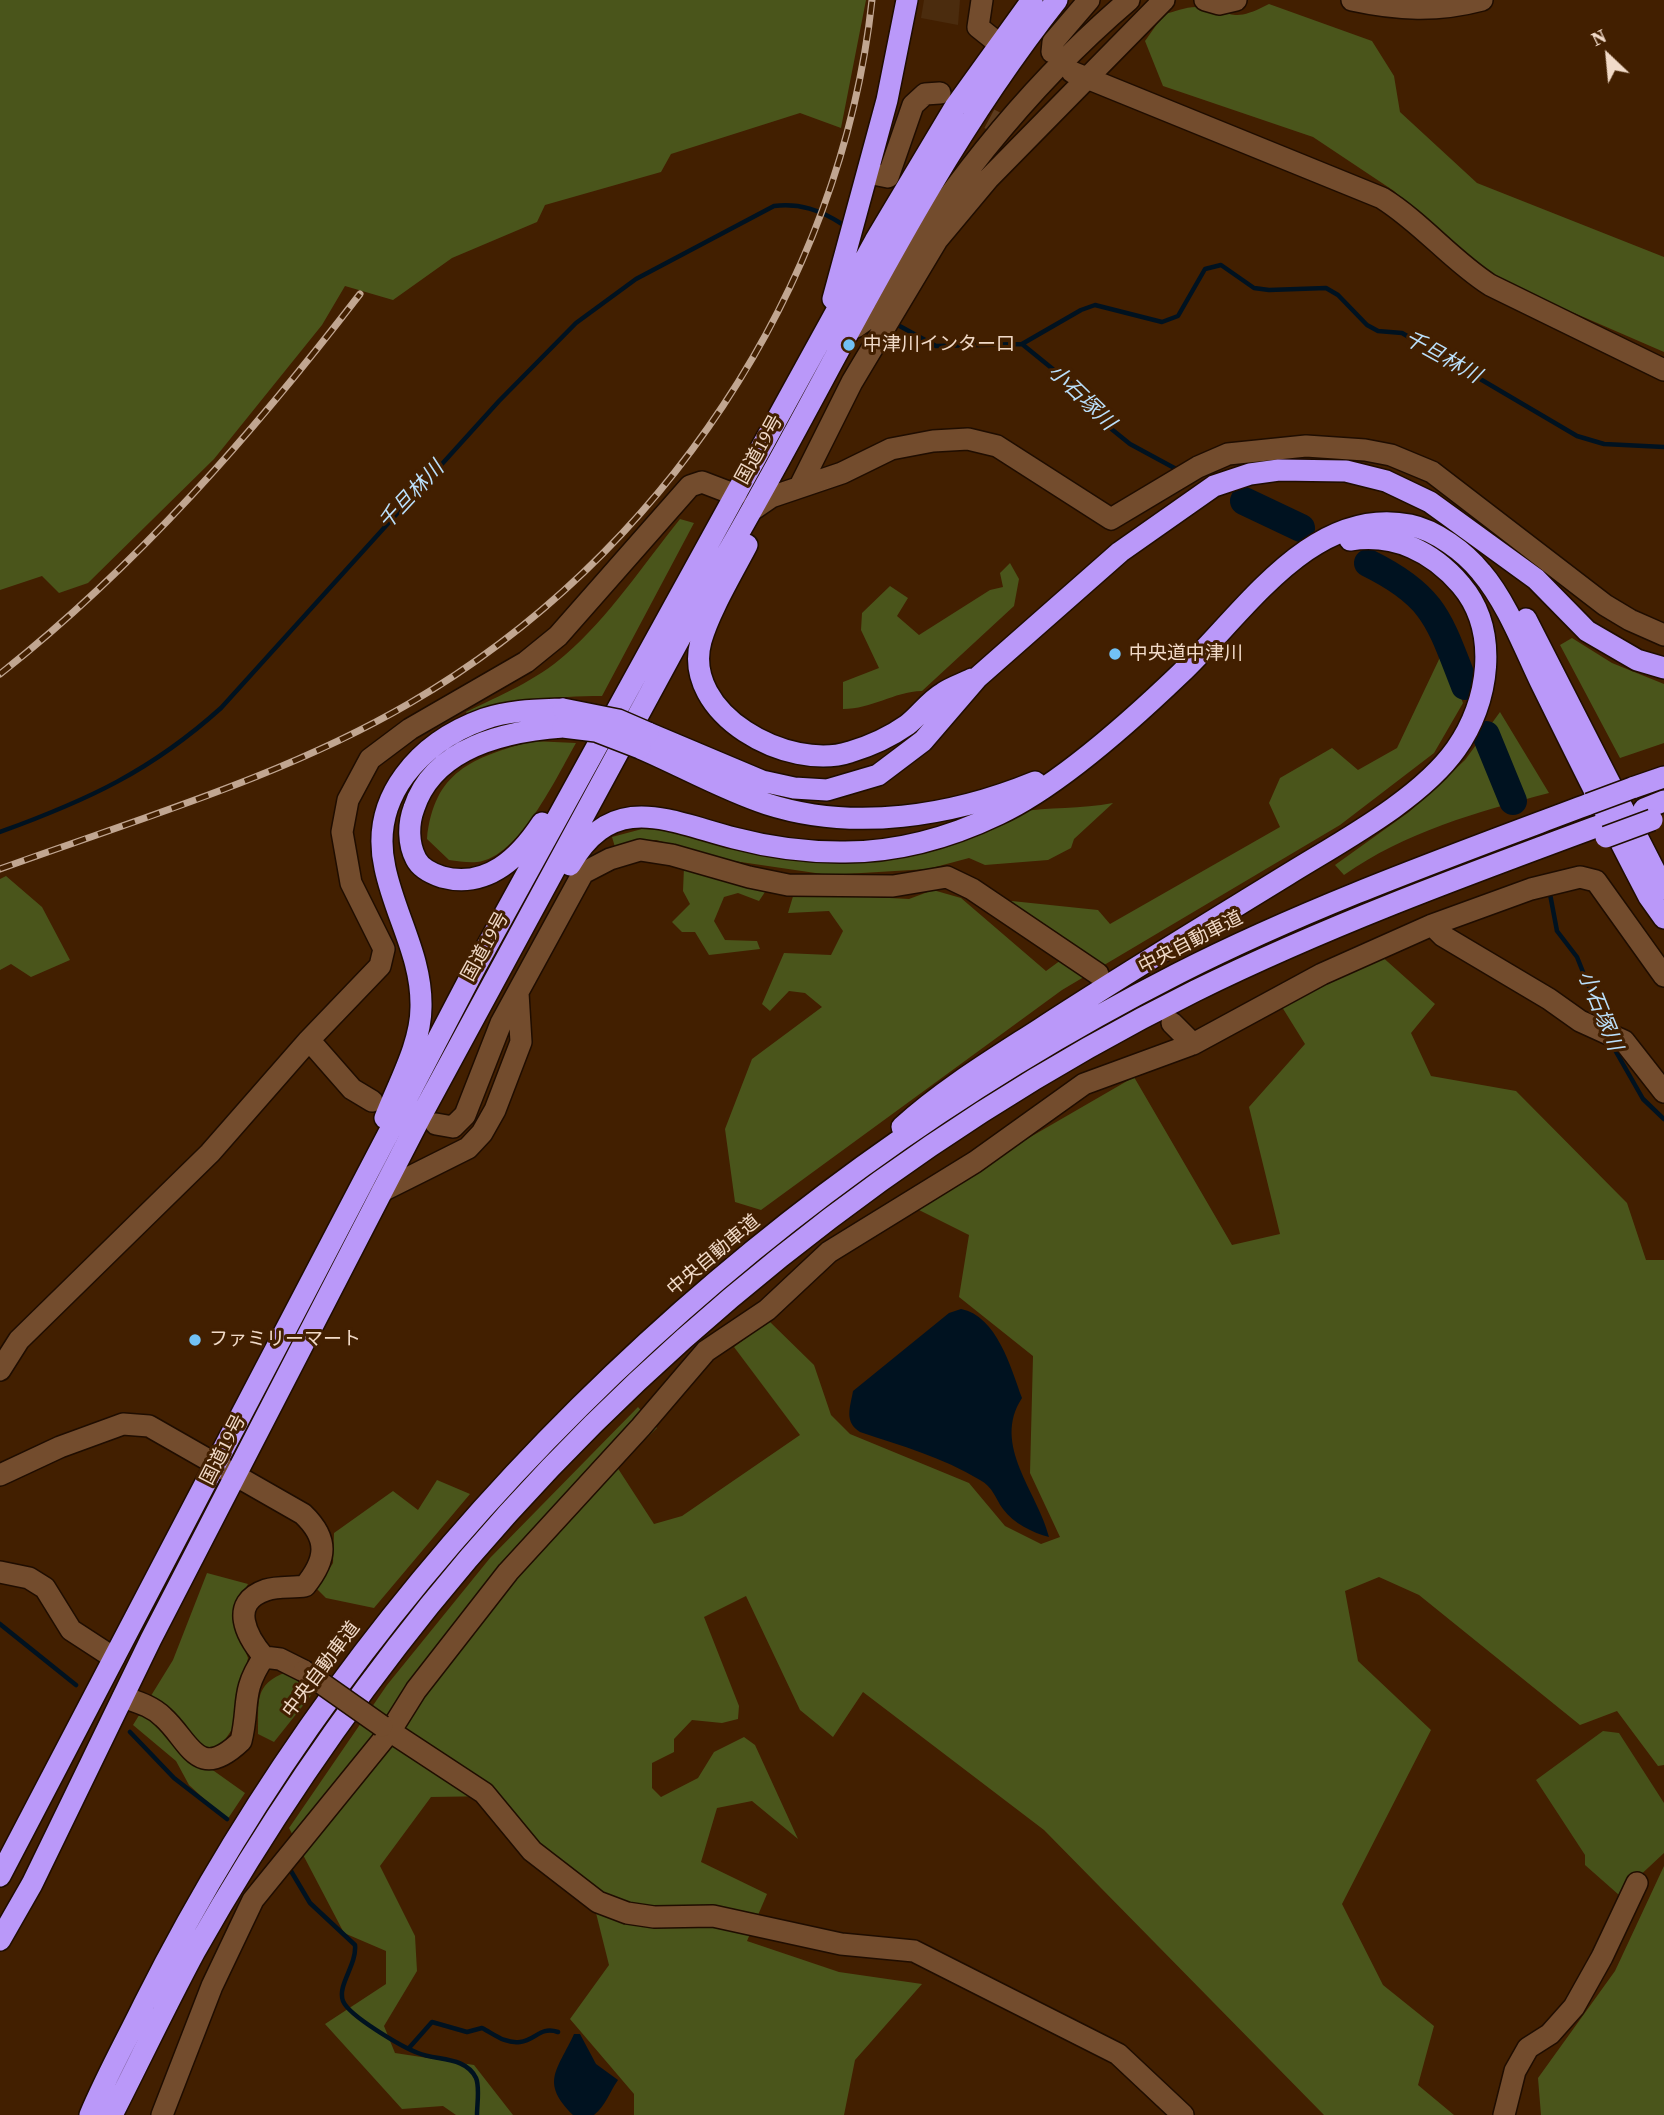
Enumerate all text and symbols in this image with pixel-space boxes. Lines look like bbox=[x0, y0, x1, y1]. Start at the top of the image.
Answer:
north arrow bbox=[1573, 21, 1643, 91]
text: N bbox=[1587, 22, 1611, 52]
water label: 千旦林川 bbox=[1399, 327, 1485, 389]
place label: 中津川インター口 bbox=[863, 334, 1015, 356]
marker: 中津川インター口 bbox=[841, 337, 857, 353]
water label: 小石塚川 bbox=[1042, 360, 1120, 436]
street label: 国道19号 bbox=[732, 411, 788, 489]
water label: 千旦林川 bbox=[374, 457, 450, 535]
place label: 中央道中津川 bbox=[1129, 643, 1243, 665]
marker: 中央道中津川 bbox=[1107, 646, 1123, 662]
street label: 中央自動車道 bbox=[1135, 907, 1247, 979]
street label: 国道19号 bbox=[458, 908, 514, 986]
water label: 小石塚川 bbox=[1572, 967, 1626, 1055]
street label: 中央自動車道 bbox=[663, 1211, 765, 1301]
place label: ファミリーマート bbox=[209, 1329, 361, 1351]
marker: ファミリーマート bbox=[187, 1332, 203, 1348]
street label: 国道19号 bbox=[197, 1411, 251, 1489]
street label: 中央自動車道 bbox=[279, 1618, 365, 1722]

